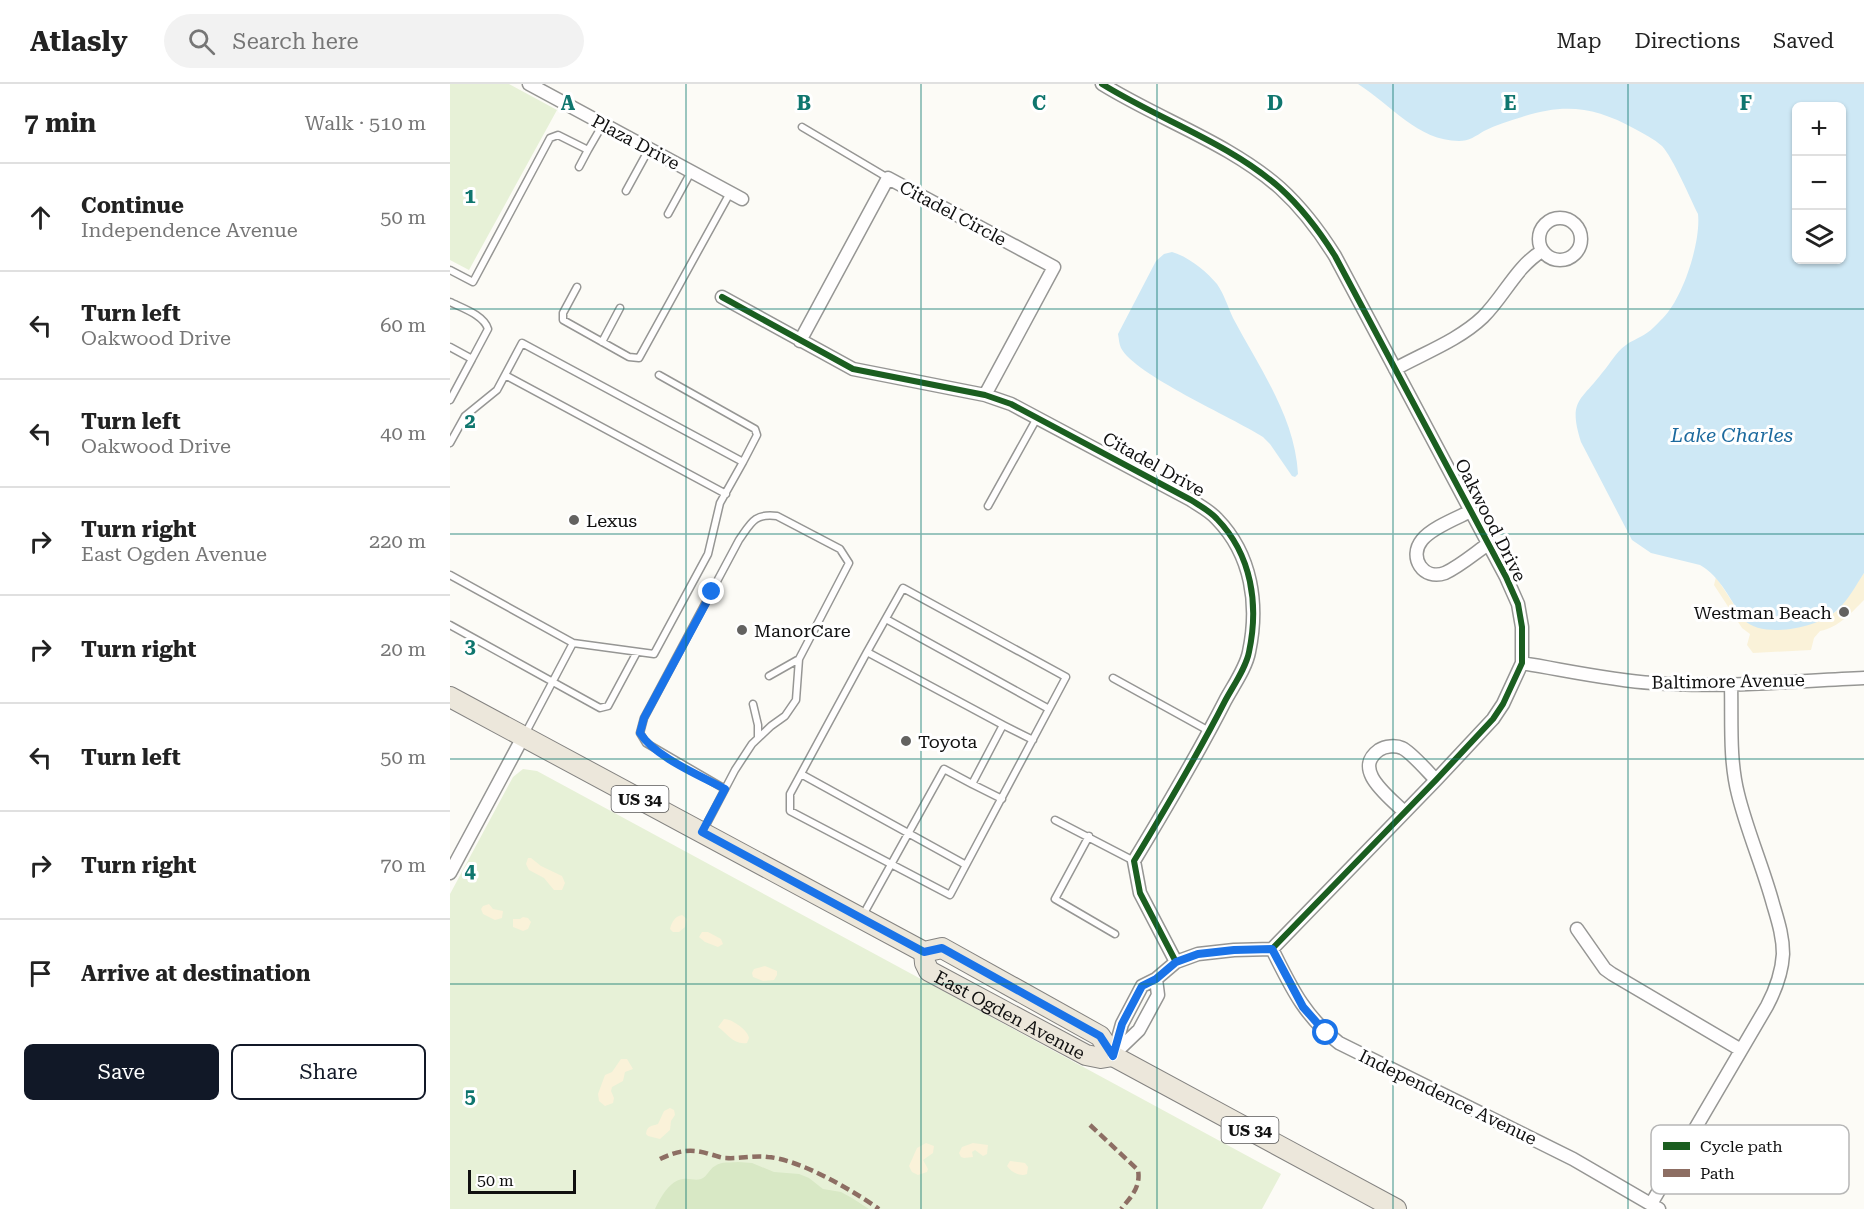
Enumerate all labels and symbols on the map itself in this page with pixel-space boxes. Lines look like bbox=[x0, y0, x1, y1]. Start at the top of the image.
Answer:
text: A bbox=[561, 91, 576, 115]
text: B bbox=[797, 91, 811, 115]
text: C bbox=[1032, 91, 1046, 115]
text: D bbox=[1267, 91, 1283, 115]
text: E bbox=[1504, 91, 1517, 115]
text: F bbox=[1740, 91, 1752, 115]
street label: Plaza Drive bbox=[588, 110, 684, 174]
street label: Citadel Circle bbox=[896, 176, 1010, 250]
text: 1 bbox=[464, 184, 476, 208]
text: 2 bbox=[464, 409, 476, 433]
water label: Lake Charles bbox=[1670, 423, 1793, 447]
street label: Citadel Drive bbox=[1099, 427, 1209, 501]
street label: Oakwood Drive bbox=[1451, 455, 1531, 585]
place label: Lexus bbox=[586, 510, 637, 531]
marker: Lexus bbox=[567, 513, 581, 527]
route end bbox=[698, 578, 724, 604]
place label: Westman Beach bbox=[1694, 602, 1832, 623]
marker: Westman Beach bbox=[1837, 605, 1851, 619]
place label: ManorCare bbox=[754, 620, 851, 641]
marker: ManorCare bbox=[735, 623, 749, 637]
text: 3 bbox=[464, 634, 476, 658]
street label: Baltimore Avenue bbox=[1651, 669, 1805, 693]
place label: Toyota bbox=[918, 731, 978, 752]
marker: Toyota bbox=[899, 734, 913, 748]
road number: US 34 bbox=[612, 786, 669, 812]
text: 4 bbox=[464, 859, 476, 883]
street label: East Ogden Avenue bbox=[931, 966, 1089, 1063]
route start bbox=[1312, 1019, 1338, 1045]
street label: Independence Avenue bbox=[1356, 1045, 1540, 1149]
text: 5 bbox=[464, 1084, 476, 1108]
road number: US 34 bbox=[1222, 1117, 1278, 1143]
legend bbox=[1651, 1125, 1849, 1194]
text: Cycle path bbox=[1700, 1137, 1783, 1156]
text: Path bbox=[1700, 1164, 1735, 1183]
scale bar bbox=[468, 1167, 576, 1194]

